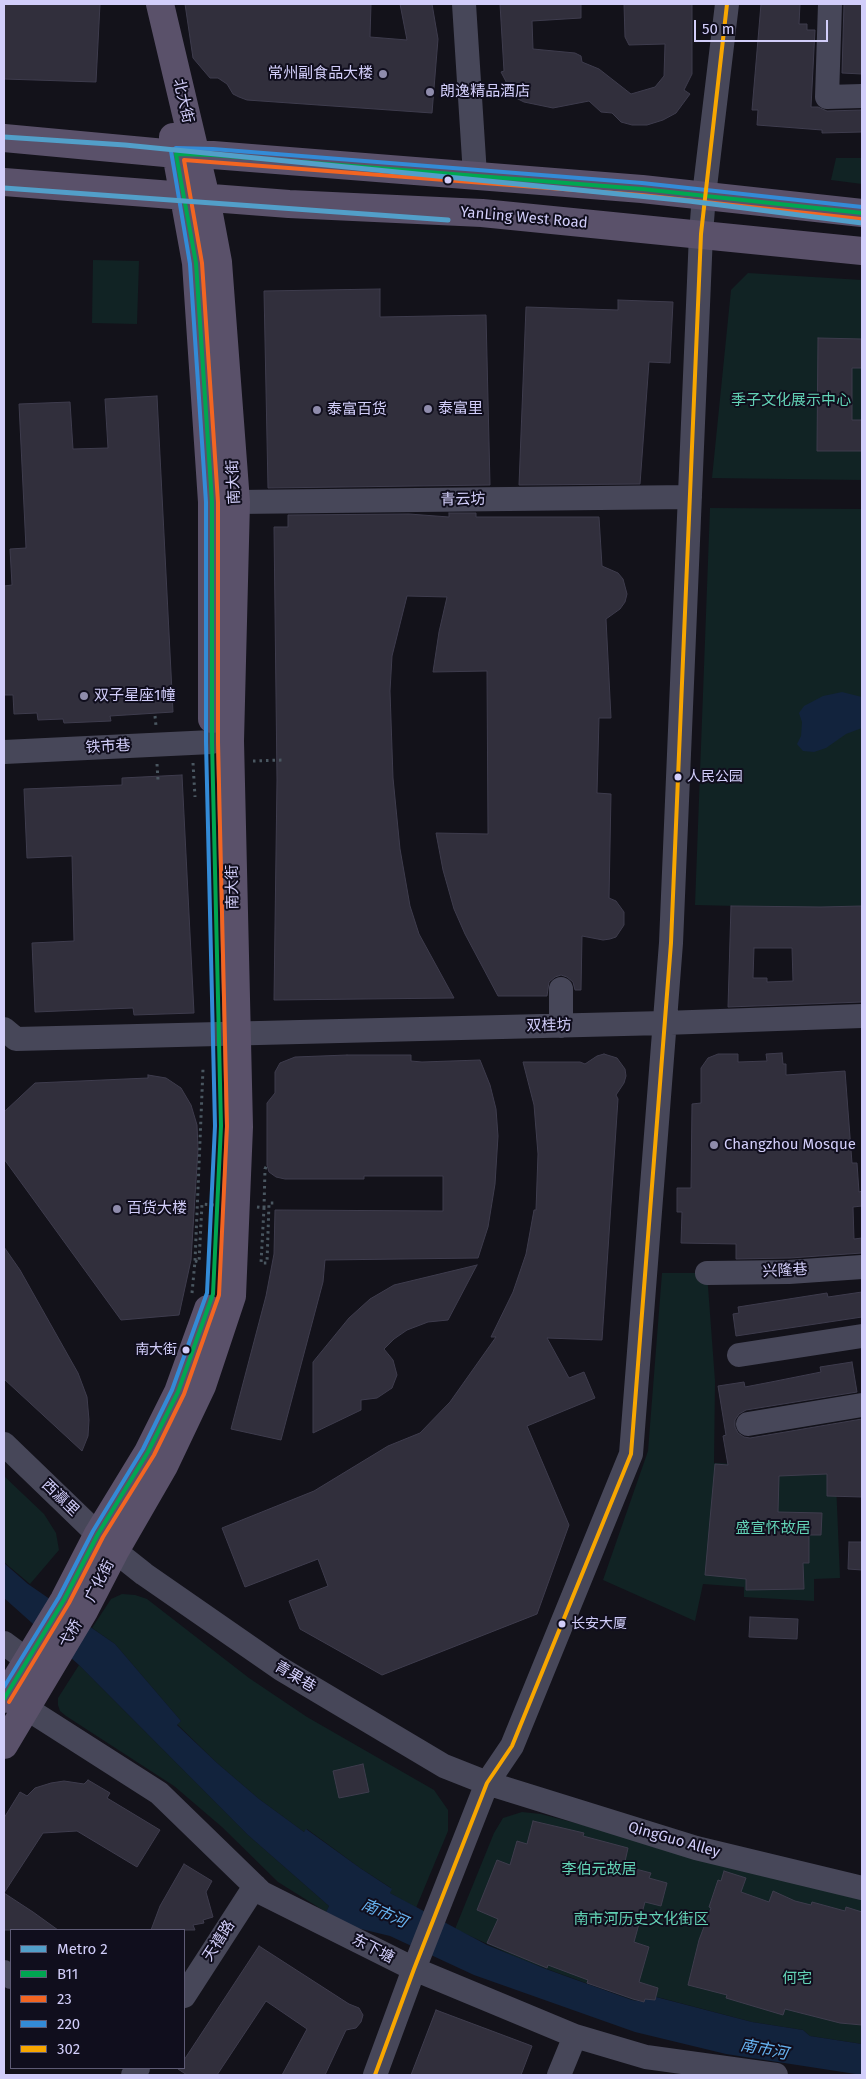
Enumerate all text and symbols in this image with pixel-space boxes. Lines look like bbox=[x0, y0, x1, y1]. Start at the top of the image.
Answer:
scale bar bbox=[696, 10, 830, 42]
text: 50 m bbox=[702, 20, 735, 38]
place label: 常州副食品大楼 bbox=[268, 65, 373, 83]
marker: 常州副食品大楼 bbox=[377, 68, 389, 80]
street label: 北大街 bbox=[169, 77, 197, 125]
place label: 朗逸精品酒店 bbox=[440, 83, 530, 101]
marker: 朗逸精品酒店 bbox=[424, 86, 436, 98]
unlabelled marker bbox=[443, 175, 453, 185]
street label: YanLing West Road bbox=[460, 203, 588, 233]
park label: 季子文化展示中心 bbox=[731, 392, 851, 410]
place label: 泰富里 bbox=[438, 400, 483, 418]
place label: 泰富百货 bbox=[327, 401, 387, 419]
marker: 泰富里 bbox=[422, 403, 434, 415]
marker: 泰富百货 bbox=[311, 404, 323, 416]
street label: 南大街 bbox=[224, 459, 244, 505]
street label: 青云坊 bbox=[440, 491, 486, 509]
place label: 双子星座1幢 bbox=[94, 687, 175, 705]
marker: 双子星座1幢 bbox=[78, 690, 90, 702]
street label: 铁市巷 bbox=[85, 737, 131, 757]
place label: 人民公园 bbox=[687, 769, 743, 785]
marker: 人民公园 bbox=[673, 772, 683, 782]
street label: 南大街 bbox=[224, 864, 242, 910]
street label: 双桂坊 bbox=[526, 1017, 572, 1035]
place label: Changzhou Mosque bbox=[724, 1136, 856, 1154]
marker: Changzhou Mosque bbox=[708, 1139, 720, 1151]
place label: 百货大楼 bbox=[127, 1200, 187, 1218]
marker: 百货大楼 bbox=[111, 1203, 123, 1215]
street label: 兴隆巷 bbox=[762, 1261, 808, 1281]
place label: 南大街 bbox=[135, 1342, 177, 1358]
marker: 南大街 bbox=[181, 1345, 191, 1355]
street label: 西瀛里 bbox=[38, 1476, 82, 1520]
park label: 盛宣怀故居 bbox=[736, 1520, 810, 1538]
street label: 广化街 bbox=[82, 1557, 118, 1605]
place label: 长安大厦 bbox=[571, 1616, 627, 1632]
street label: 弋桥 bbox=[56, 1617, 86, 1651]
marker: 长安大厦 bbox=[557, 1619, 567, 1629]
street label: 青果巷 bbox=[271, 1658, 319, 1696]
street label: QingGuo Alley bbox=[626, 1818, 722, 1862]
park label: 李伯元故居 bbox=[562, 1861, 636, 1879]
water label: 南市河 bbox=[358, 1895, 410, 1933]
park label: 南市河历史文化街区 bbox=[574, 1911, 708, 1929]
street label: 天禧路 bbox=[199, 1917, 239, 1965]
legend bbox=[10, 1929, 185, 2069]
street label: 东下塘 bbox=[349, 1931, 397, 1967]
text: Metro 2 bbox=[57, 1940, 108, 1958]
text: B11 bbox=[57, 1965, 78, 1983]
park label: 何宅 bbox=[782, 1970, 812, 1988]
text: 23 bbox=[57, 1990, 72, 2008]
text: 220 bbox=[57, 2015, 80, 2033]
water label: 南市河 bbox=[739, 2036, 789, 2064]
text: 302 bbox=[57, 2040, 80, 2058]

